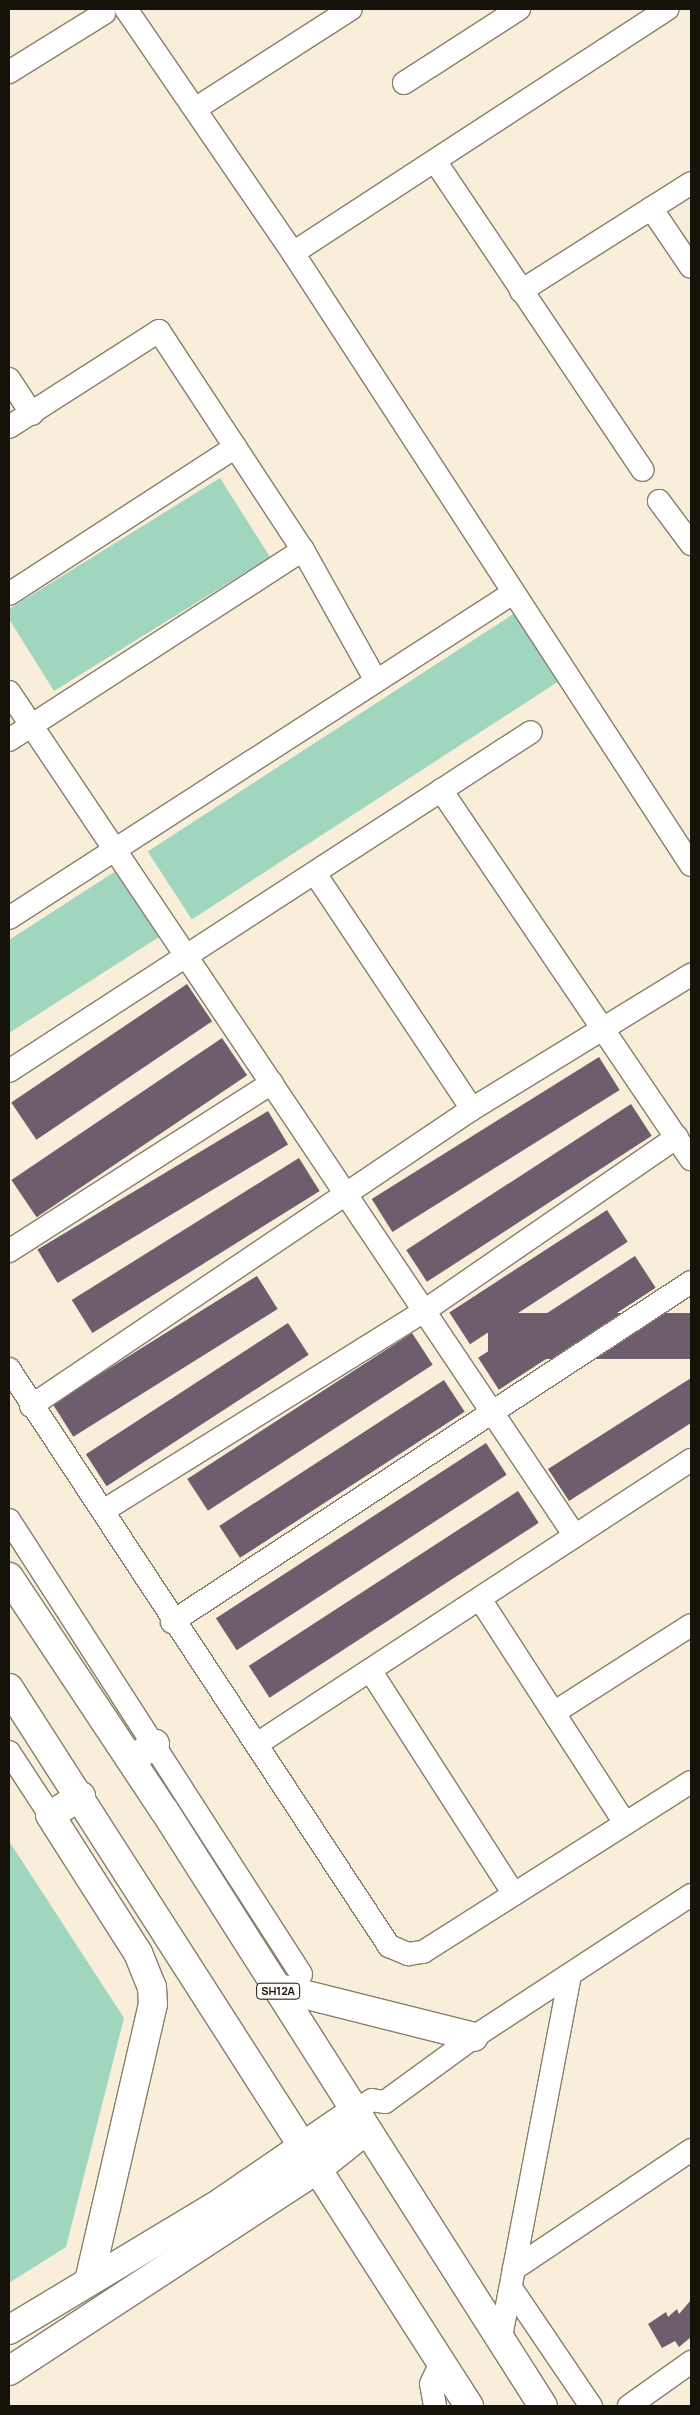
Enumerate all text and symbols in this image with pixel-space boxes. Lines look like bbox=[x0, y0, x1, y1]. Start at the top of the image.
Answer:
road number: SH12A bbox=[256, 1982, 300, 2000]

